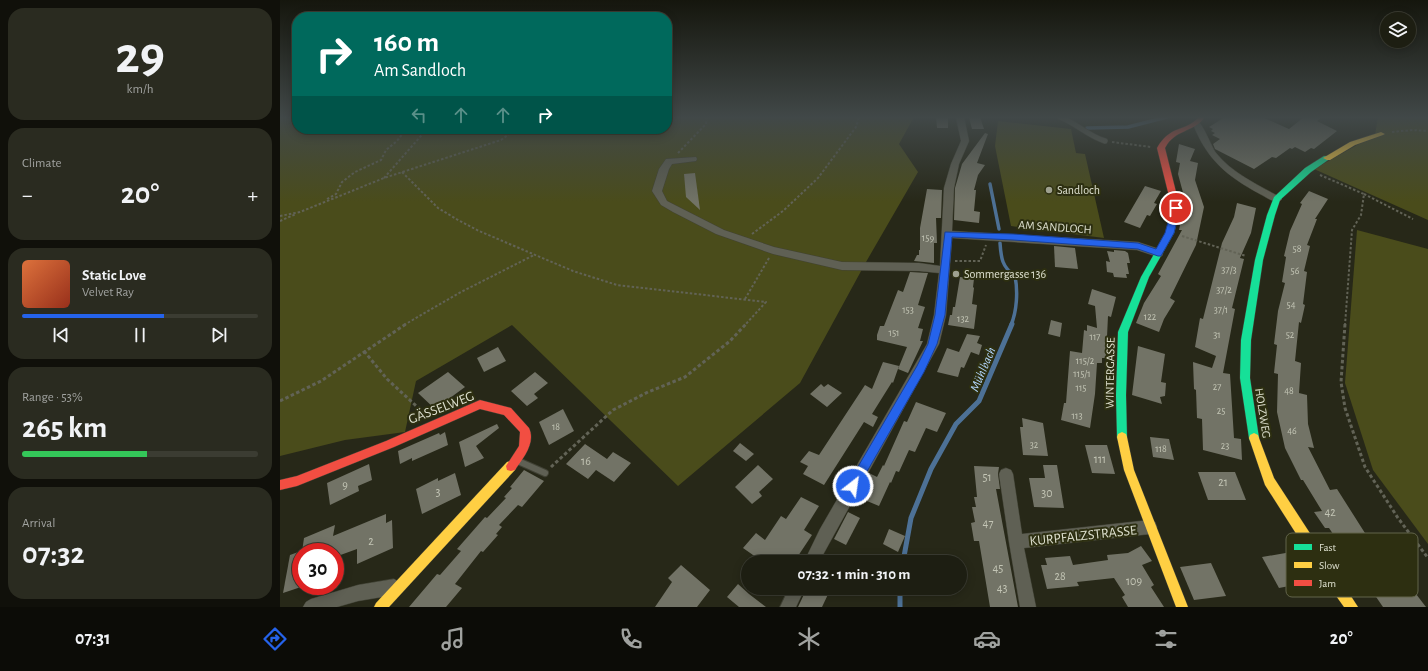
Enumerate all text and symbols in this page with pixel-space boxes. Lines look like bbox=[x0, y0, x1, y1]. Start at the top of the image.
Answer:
map controls bbox=[1380, 12, 1416, 48]
button: layers bbox=[1380, 12, 1416, 48]
icon: right bbox=[308, 28, 360, 80]
text: 160 m bbox=[374, 29, 439, 57]
text: 29 bbox=[115, 30, 165, 82]
text: Am Sandloch bbox=[374, 62, 466, 80]
text: km/h bbox=[127, 83, 153, 96]
icon: left bbox=[408, 104, 430, 126]
icon: ahead bbox=[450, 104, 472, 126]
icon: ahead bbox=[492, 104, 514, 126]
icon: right bbox=[534, 104, 556, 126]
text: Climate bbox=[22, 157, 61, 170]
text: 20° bbox=[121, 179, 159, 209]
text: − bbox=[22, 184, 33, 206]
text: + bbox=[247, 184, 258, 206]
place label: Sandloch bbox=[1057, 184, 1100, 196]
marker: Sandloch bbox=[1044, 185, 1054, 195]
pin bbox=[1159, 191, 1193, 225]
icon: arrive bbox=[1165, 197, 1187, 219]
street label: AM SANDLOCH bbox=[1018, 218, 1092, 236]
house number: 159 bbox=[922, 233, 934, 243]
house number: 58 bbox=[1293, 244, 1302, 254]
house number: 37/3 bbox=[1221, 265, 1237, 275]
house number: 56 bbox=[1291, 266, 1300, 276]
text: Static Love bbox=[82, 268, 146, 283]
place label: Sommergasse 136 bbox=[964, 268, 1046, 280]
marker: Sommergasse 136 bbox=[951, 269, 961, 279]
house number: 37/2 bbox=[1216, 285, 1232, 295]
text: Velvet Ray bbox=[82, 286, 134, 299]
house number: 54 bbox=[1287, 300, 1296, 310]
house number: 153 bbox=[902, 305, 914, 315]
house number: 37/1 bbox=[1214, 305, 1228, 315]
house number: 122 bbox=[1144, 312, 1157, 322]
house number: 132 bbox=[957, 314, 969, 324]
icon: previous bbox=[50, 324, 72, 346]
icon: pause bbox=[129, 324, 151, 346]
icon: next bbox=[208, 324, 230, 346]
house number: 151 bbox=[888, 328, 900, 338]
house number: 31 bbox=[1213, 330, 1221, 340]
house number: 52 bbox=[1286, 330, 1295, 340]
house number: 117 bbox=[1089, 332, 1101, 342]
street label: WINTERGASSE bbox=[1103, 337, 1117, 409]
water label: Mühlbach bbox=[968, 345, 999, 394]
house number: 115/2 bbox=[1076, 356, 1095, 366]
house number: 115/1 bbox=[1073, 369, 1091, 379]
house number: 27 bbox=[1213, 382, 1221, 392]
house number: 115 bbox=[1075, 383, 1087, 393]
house number: 48 bbox=[1284, 386, 1294, 396]
street label: GÄSSELWEG bbox=[406, 387, 476, 427]
street label: HOLZWEG bbox=[1253, 387, 1273, 439]
text: Range · 53% bbox=[22, 391, 83, 404]
house number: 25 bbox=[1217, 406, 1225, 416]
house number: 113 bbox=[1072, 411, 1083, 421]
text: 265 km bbox=[22, 413, 107, 443]
house number: 18 bbox=[552, 422, 560, 432]
house number: 46 bbox=[1287, 426, 1297, 436]
house number: 32 bbox=[1030, 440, 1039, 450]
house number: 23 bbox=[1221, 441, 1229, 451]
house number: 118 bbox=[1155, 444, 1167, 454]
house number: 111 bbox=[1094, 453, 1106, 465]
house number: 16 bbox=[581, 455, 591, 467]
position arrow bbox=[832, 465, 874, 507]
house number: 51 bbox=[982, 471, 992, 483]
house number: 21 bbox=[1218, 476, 1228, 488]
house number: 9 bbox=[342, 479, 348, 491]
house number: 3 bbox=[436, 486, 441, 498]
house number: 30 bbox=[1041, 487, 1053, 499]
house number: 42 bbox=[1324, 506, 1336, 518]
text: Arrival bbox=[22, 517, 55, 530]
house number: 47 bbox=[983, 517, 993, 529]
street label: KURPFALZSTRASSE bbox=[1029, 523, 1138, 549]
legend bbox=[1286, 533, 1418, 597]
house number: 2 bbox=[368, 535, 374, 547]
text: 07:32 bbox=[22, 539, 85, 569]
text: Fast bbox=[1319, 542, 1337, 553]
speed limit sign: 30 bbox=[292, 543, 344, 595]
text: Slow bbox=[1319, 560, 1340, 571]
house number: 45 bbox=[993, 562, 1003, 574]
text: 07:32 · 1 min · 310 m bbox=[798, 567, 910, 582]
house number: 28 bbox=[1054, 570, 1066, 582]
house number: 109 bbox=[1126, 575, 1142, 587]
text: Jam bbox=[1319, 578, 1336, 589]
house number: 43 bbox=[997, 582, 1007, 594]
icon: directions bbox=[261, 625, 289, 653]
icon: music bbox=[439, 625, 467, 653]
icon: phone bbox=[617, 625, 645, 653]
icon: climate bbox=[795, 625, 823, 653]
icon: car bbox=[973, 625, 1001, 653]
icon: filters bbox=[1152, 625, 1180, 653]
text: 07:31 bbox=[75, 630, 111, 648]
text: 20° bbox=[1330, 630, 1353, 648]

